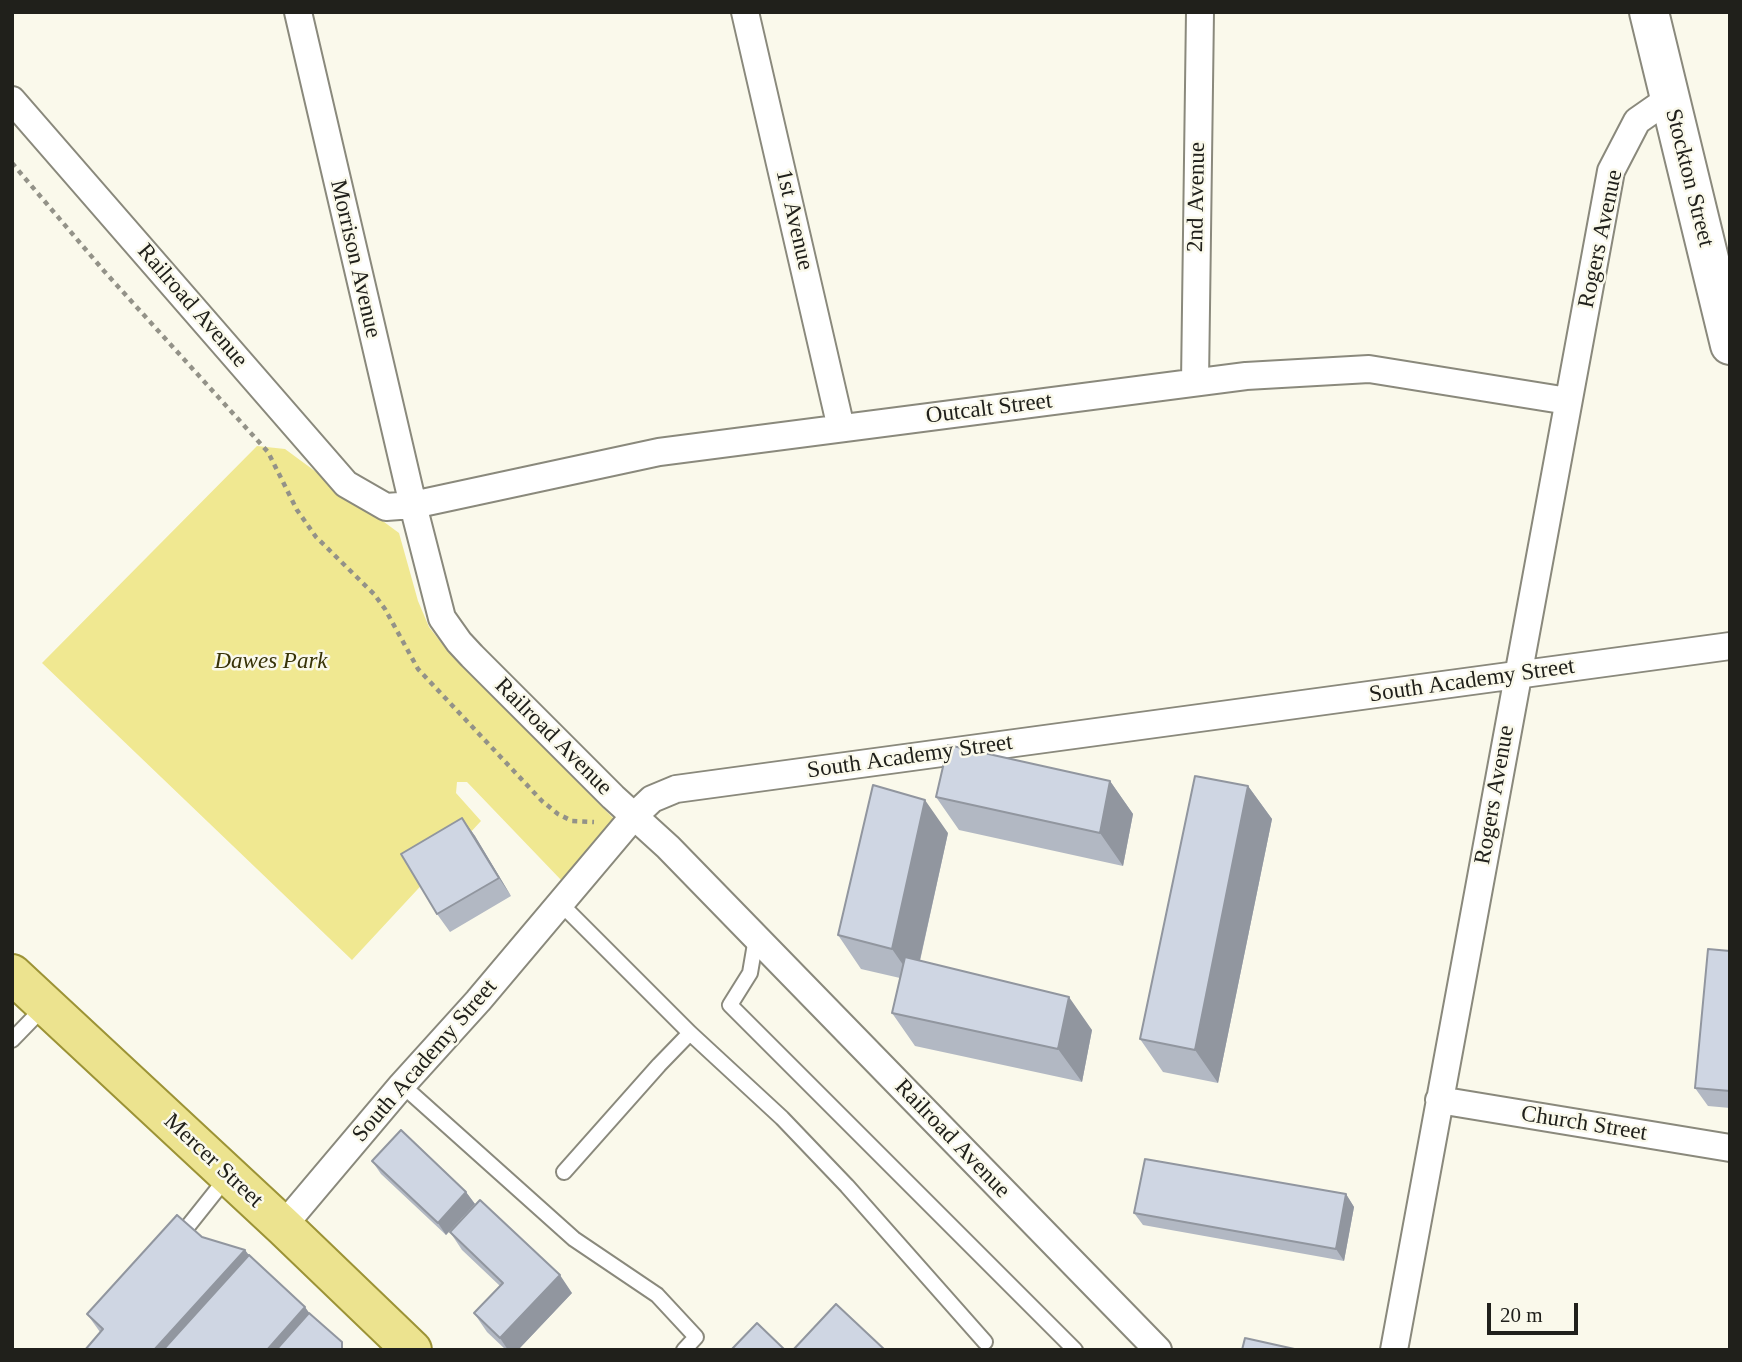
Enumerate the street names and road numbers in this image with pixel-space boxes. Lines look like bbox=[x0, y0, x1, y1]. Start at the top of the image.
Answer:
street label: Stockton Street bbox=[1659, 106, 1719, 250]
street label: 2nd Avenue bbox=[1182, 142, 1212, 252]
street label: 1st Avenue bbox=[769, 167, 819, 273]
street label: Rogers Avenue bbox=[1573, 167, 1629, 311]
street label: Morrison Avenue bbox=[323, 177, 387, 341]
street label: Railroad Avenue bbox=[131, 239, 253, 373]
street label: Outcalt Street bbox=[924, 388, 1054, 430]
street label: South Academy Street bbox=[1368, 653, 1576, 709]
street label: Railroad Avenue bbox=[489, 673, 617, 801]
street label: Rogers Avenue bbox=[1469, 723, 1521, 867]
street label: South Academy Street bbox=[806, 729, 1014, 785]
street label: South Academy Street bbox=[347, 974, 503, 1148]
street label: Railroad Avenue bbox=[888, 1074, 1016, 1204]
street label: Church Street bbox=[1519, 1100, 1649, 1148]
street label: Mercer Street bbox=[158, 1108, 268, 1214]

